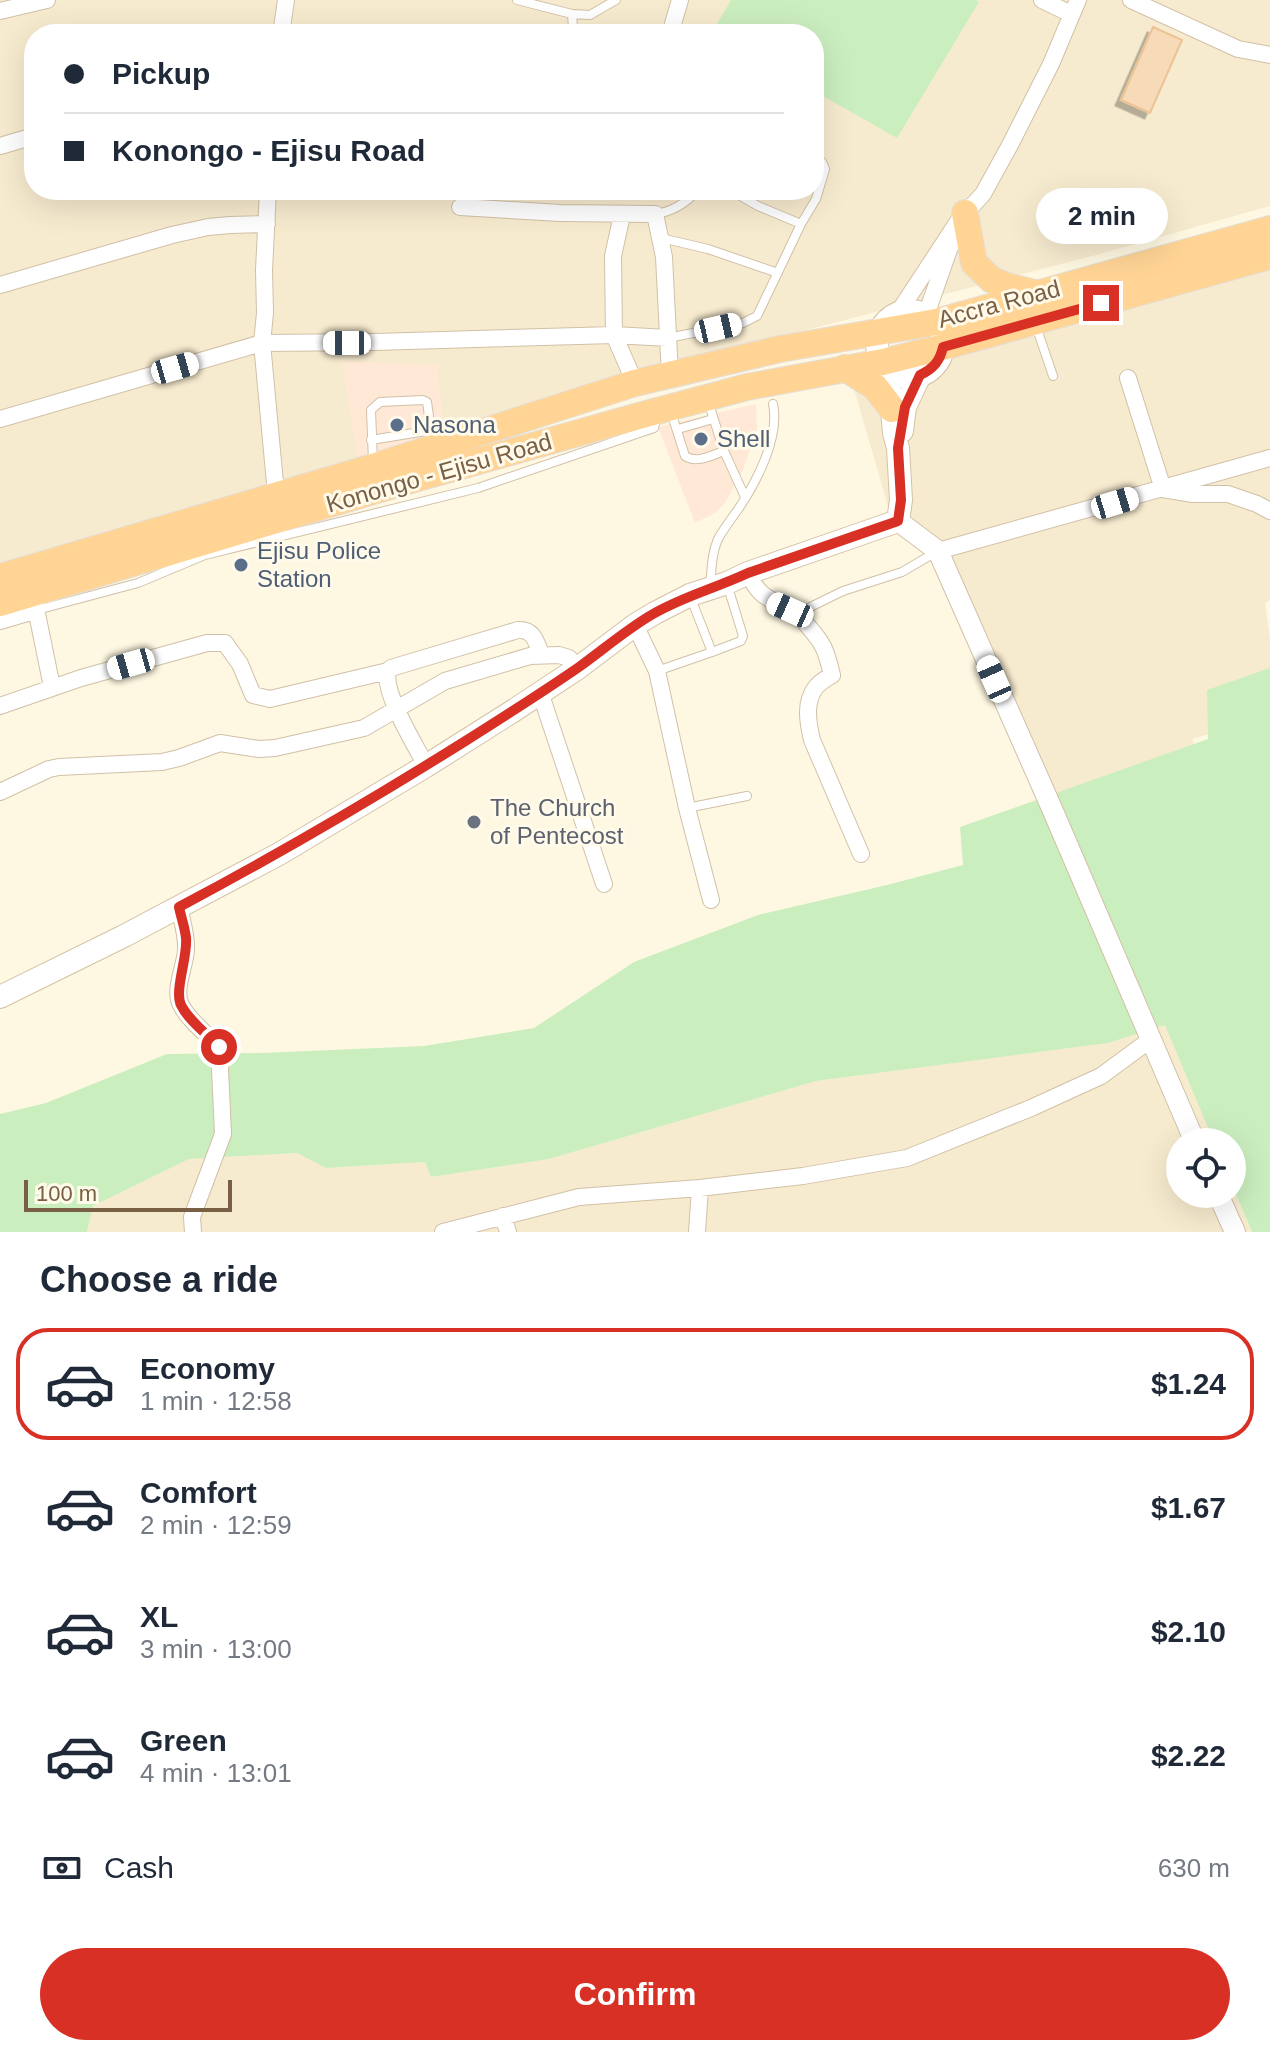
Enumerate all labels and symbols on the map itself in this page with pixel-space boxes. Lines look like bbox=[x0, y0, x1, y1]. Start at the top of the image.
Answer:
callout: 2 min bbox=[1035, 187, 1167, 243]
street label: Accra Road bbox=[935, 274, 1063, 333]
route end bbox=[1083, 285, 1119, 321]
car bbox=[692, 311, 744, 345]
car bbox=[323, 331, 371, 355]
car bbox=[149, 350, 201, 386]
place label: Nasona bbox=[413, 411, 496, 438]
marker: Nasona bbox=[388, 416, 406, 434]
place label: Shell bbox=[717, 425, 770, 452]
street label: Konongo - Ejisu Road bbox=[323, 427, 555, 518]
marker: Shell bbox=[692, 430, 710, 448]
car bbox=[1089, 485, 1141, 521]
place label: Ejisu Police Station bbox=[257, 537, 381, 592]
marker: Ejisu Police Station bbox=[232, 556, 250, 574]
car bbox=[763, 589, 817, 631]
car bbox=[105, 646, 157, 682]
car bbox=[973, 652, 1015, 706]
place label: The Church of Pentecost bbox=[490, 794, 624, 849]
marker: The Church of Pentecost bbox=[465, 813, 483, 831]
route start bbox=[201, 1029, 237, 1065]
scale bar bbox=[24, 1176, 232, 1212]

